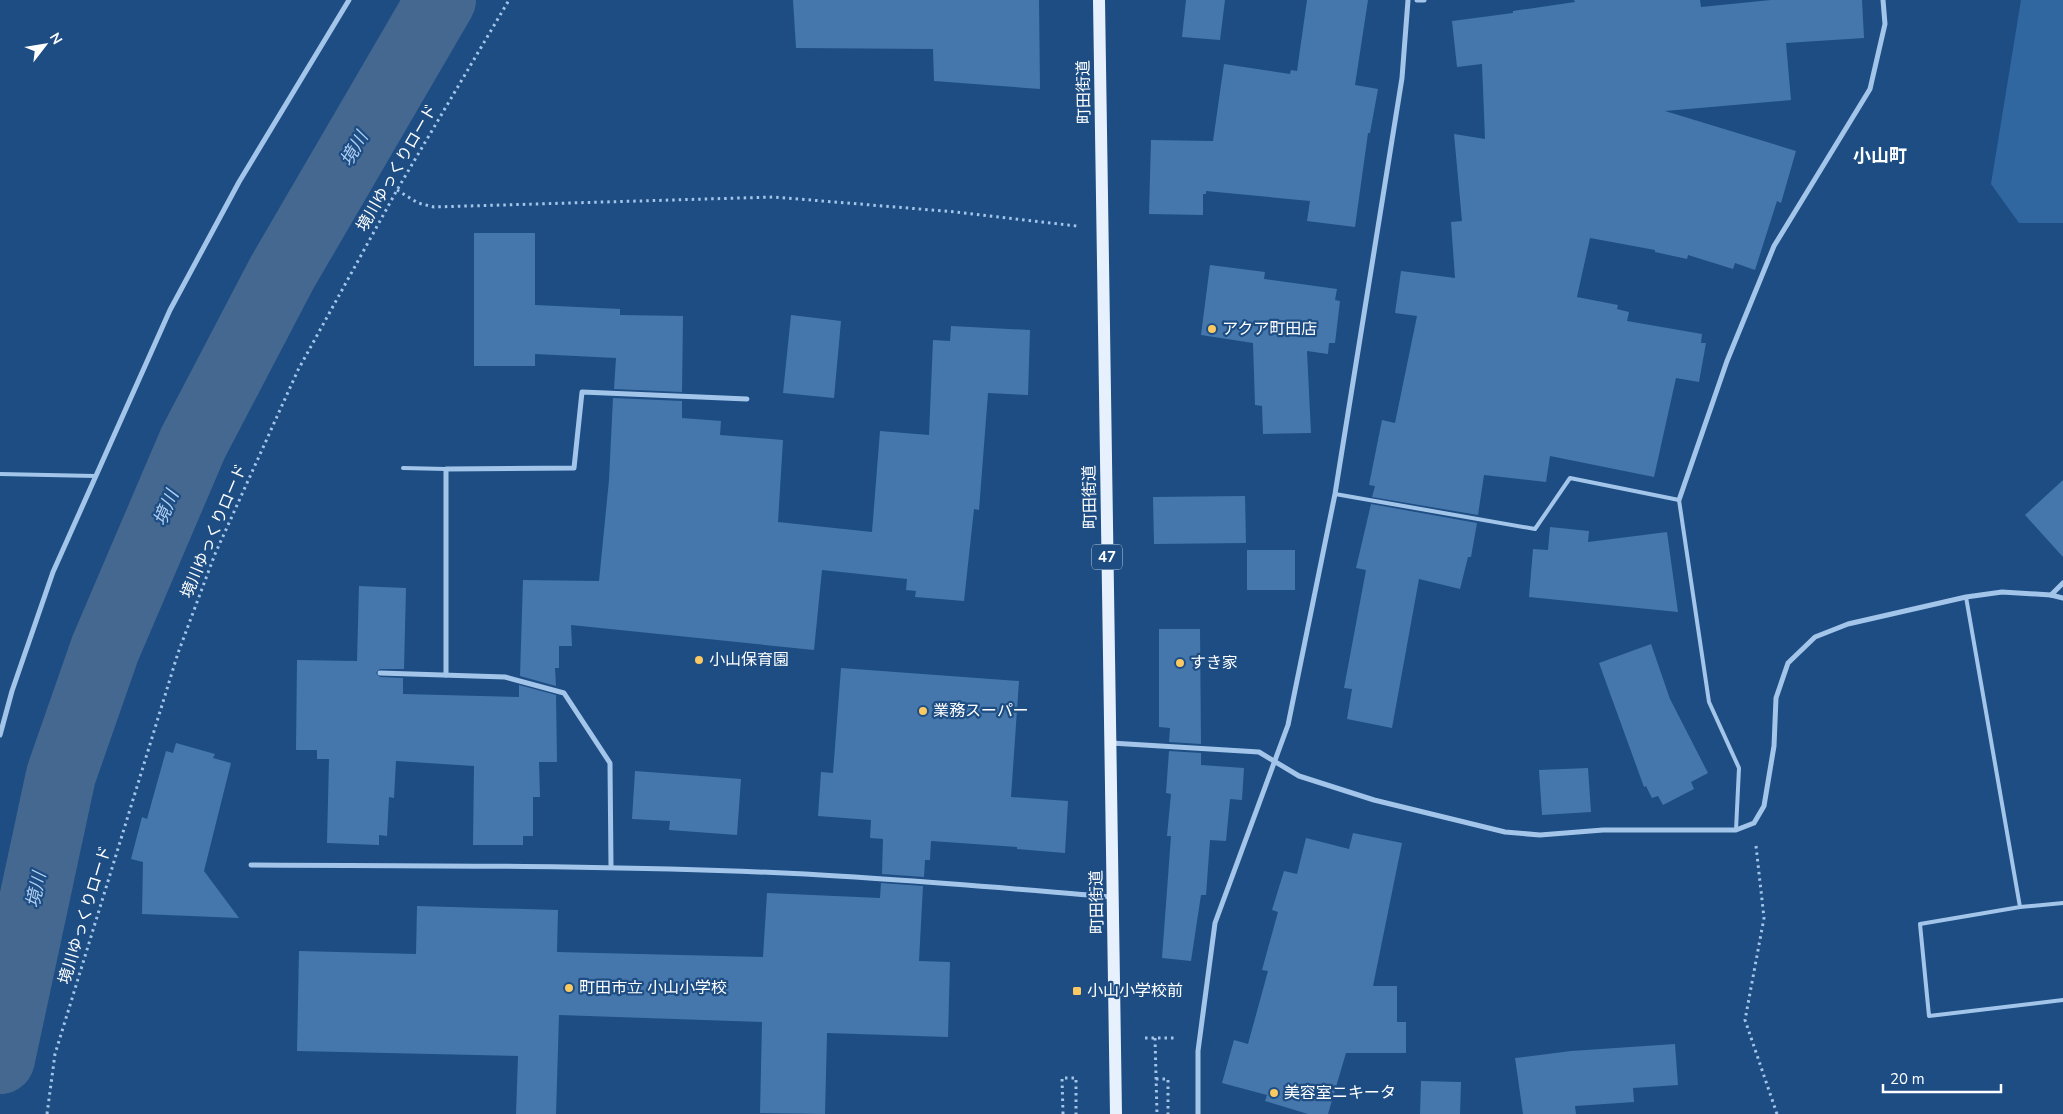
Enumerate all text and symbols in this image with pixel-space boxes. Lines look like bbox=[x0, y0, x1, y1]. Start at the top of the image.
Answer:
north arrow bbox=[20, 20, 70, 70]
text: N bbox=[45, 29, 67, 48]
street label: 町田街道 bbox=[1072, 60, 1096, 124]
street label: 境川ゆっくりロード bbox=[351, 100, 443, 236]
water label: 境川 bbox=[335, 126, 374, 171]
district label: 小山町 bbox=[1853, 144, 1907, 168]
place label: アクア町田店 bbox=[1222, 318, 1317, 340]
marker: アクア町田店 bbox=[1206, 323, 1218, 335]
street label: 境川ゆっくりロード bbox=[176, 460, 252, 602]
street label: 町田街道 bbox=[1078, 465, 1102, 529]
water label: 境川 bbox=[148, 485, 185, 529]
road number: 47 bbox=[1092, 544, 1122, 570]
place label: 小山保育園 bbox=[709, 649, 789, 671]
place label: すき家 bbox=[1190, 652, 1238, 674]
marker: 小山保育園 bbox=[693, 654, 705, 666]
marker: すき家 bbox=[1174, 657, 1186, 669]
place label: 業務スーパー bbox=[933, 700, 1029, 722]
marker: 業務スーパー bbox=[917, 705, 929, 717]
street label: 境川ゆっくりロード bbox=[53, 843, 117, 987]
water label: 境川 bbox=[21, 868, 52, 910]
street label: 町田街道 bbox=[1085, 870, 1109, 934]
place label: 町田市立 小山小学校 bbox=[579, 977, 727, 999]
place label: 小山小学校前 bbox=[1087, 980, 1183, 1002]
marker: 町田市立 小山小学校 bbox=[563, 982, 575, 994]
marker: 小山小学校前 bbox=[1071, 985, 1083, 997]
scale bar bbox=[1883, 1062, 2000, 1094]
text: 20 m bbox=[1890, 1069, 1925, 1089]
place label: 美容室ニキータ bbox=[1284, 1082, 1396, 1104]
marker: 美容室ニキータ bbox=[1268, 1087, 1280, 1099]

